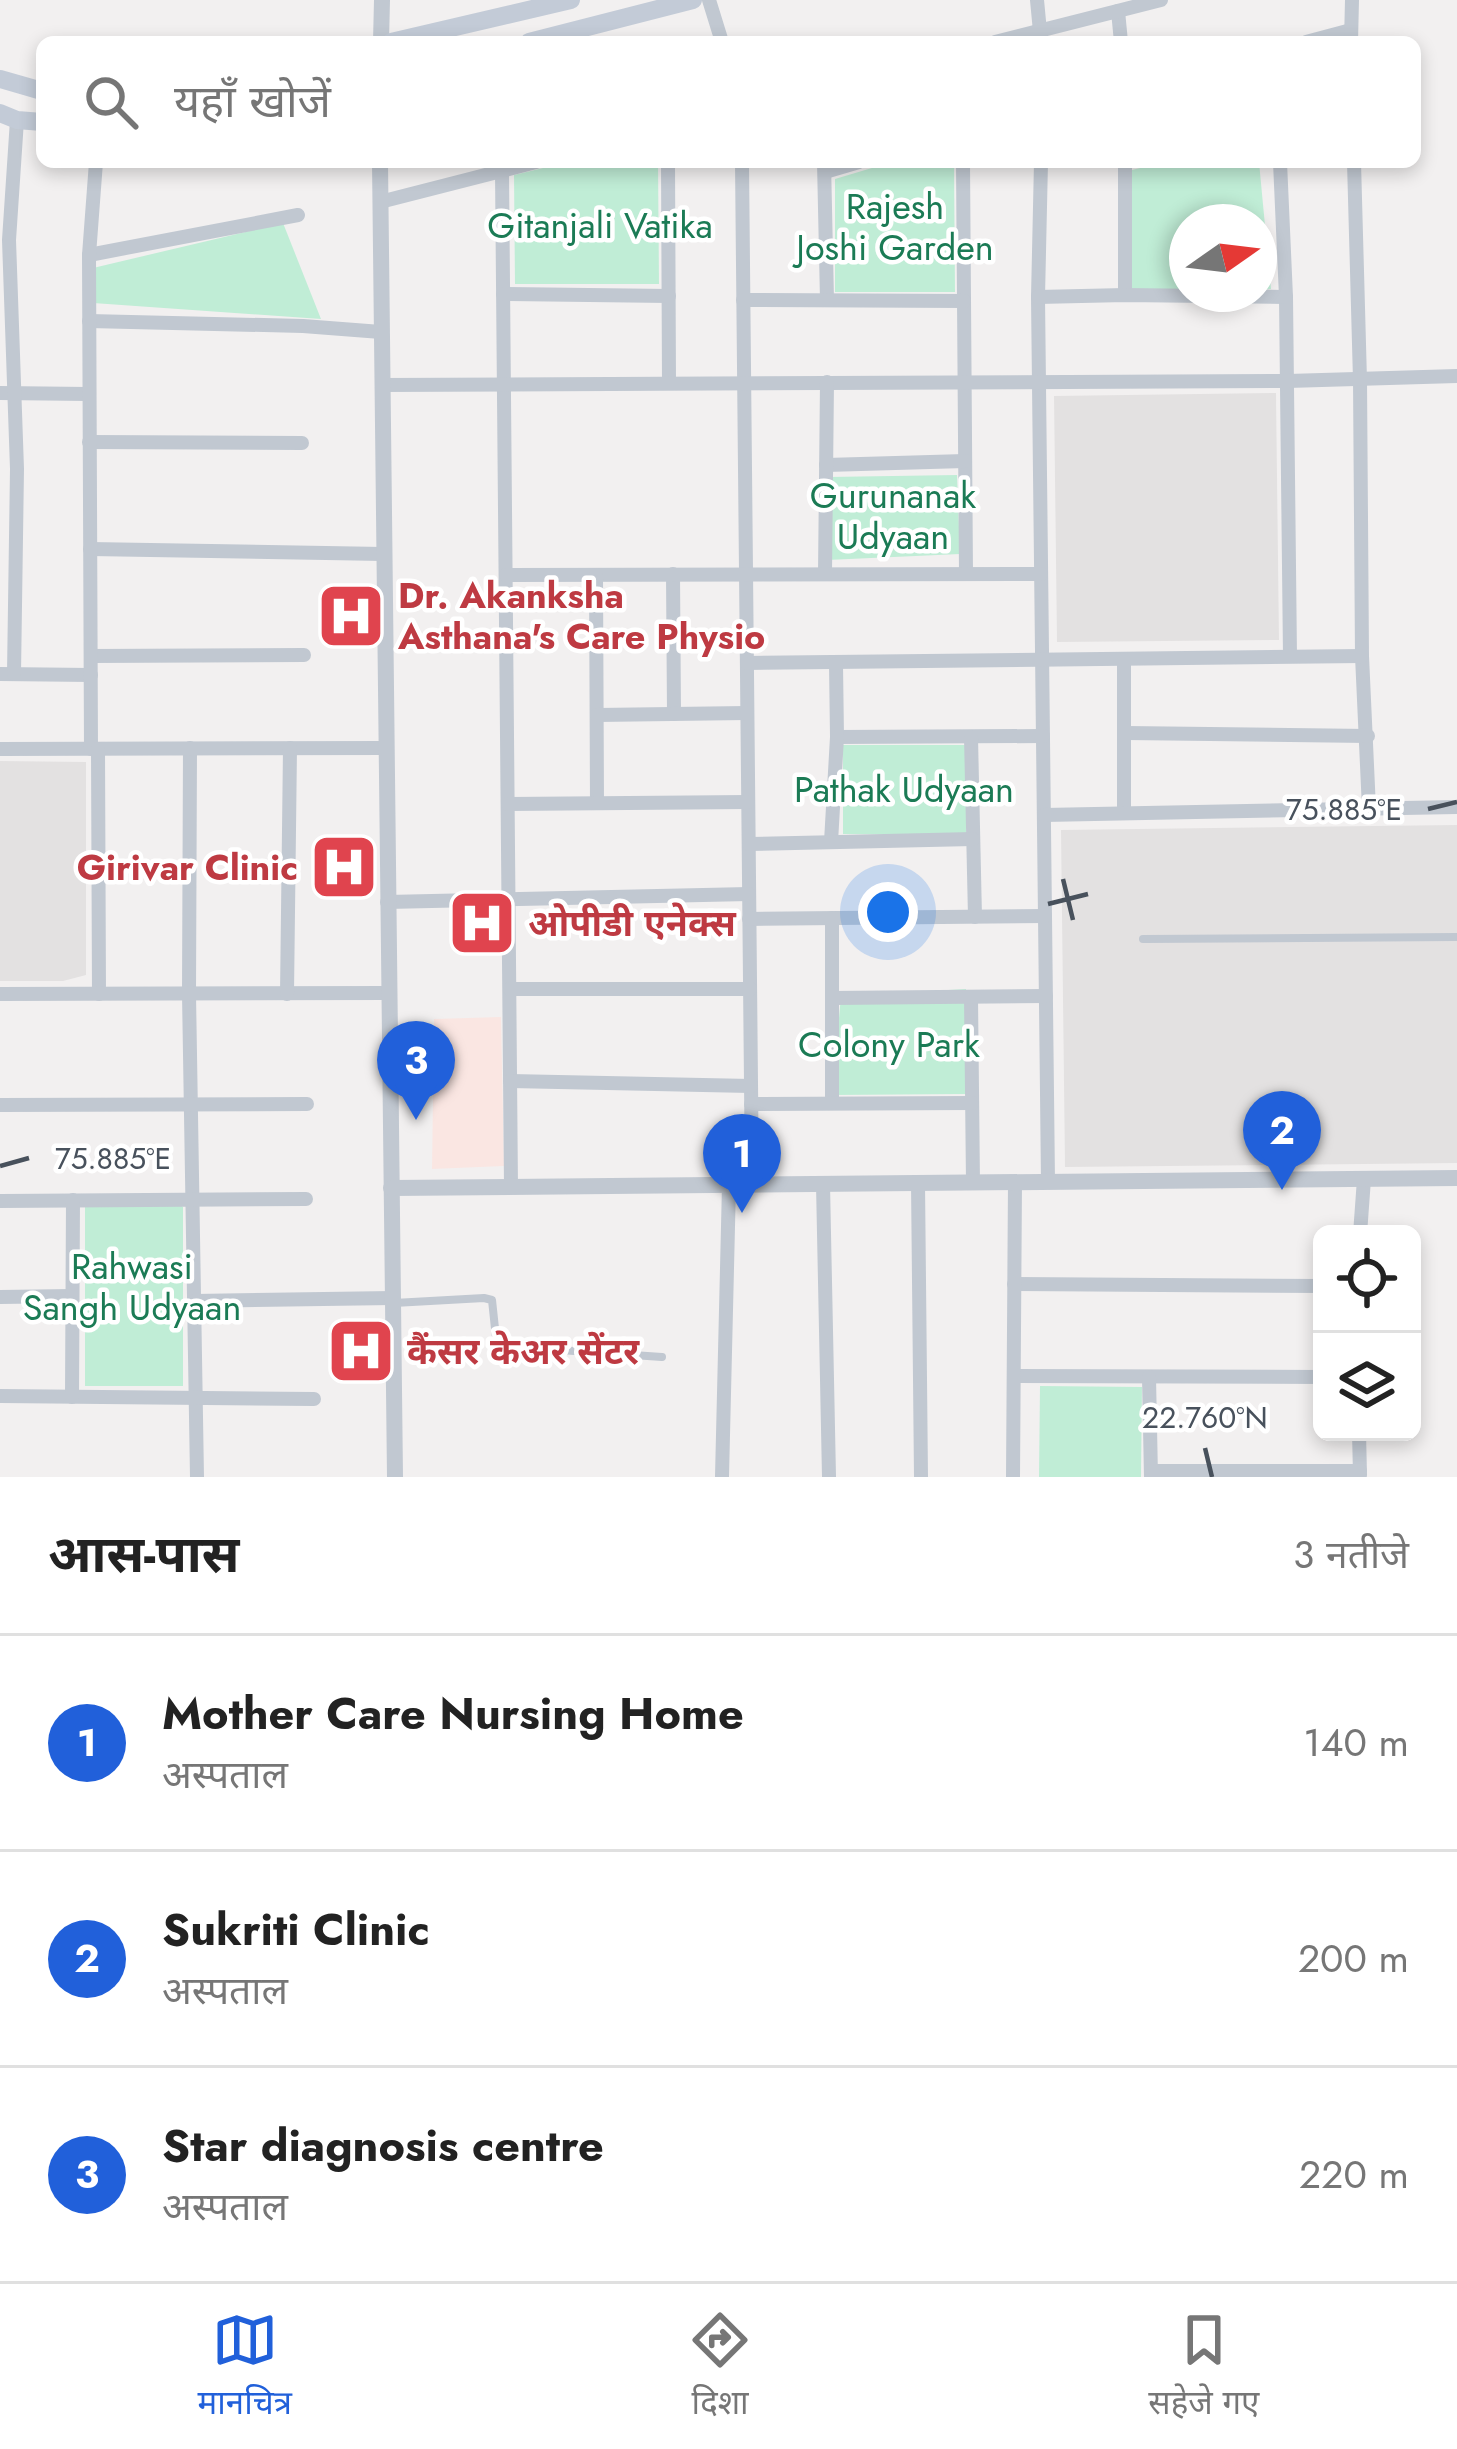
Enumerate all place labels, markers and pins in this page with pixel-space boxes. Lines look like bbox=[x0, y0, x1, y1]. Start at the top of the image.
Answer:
place label: Dr. Akanksha Asthana's Care Physio bbox=[397, 569, 765, 662]
hospital icon: Dr. Akanksha Asthana's Care Physio bbox=[316, 581, 386, 651]
hospital icon: Girivar Clinic bbox=[309, 832, 379, 902]
place label: Girivar Clinic bbox=[77, 841, 298, 893]
hospital icon: ओपीडी एनेक्स bbox=[447, 888, 517, 958]
place label: ओपीडी एनेक्स bbox=[528, 897, 737, 949]
pin: 3 bbox=[377, 1021, 455, 1120]
pin: 2 bbox=[1243, 1091, 1321, 1190]
pin: 1 bbox=[703, 1114, 781, 1213]
hospital icon: कैंसर केअर सेंटर bbox=[326, 1316, 396, 1386]
place label: कैंसर केअर सेंटर bbox=[407, 1325, 640, 1377]

